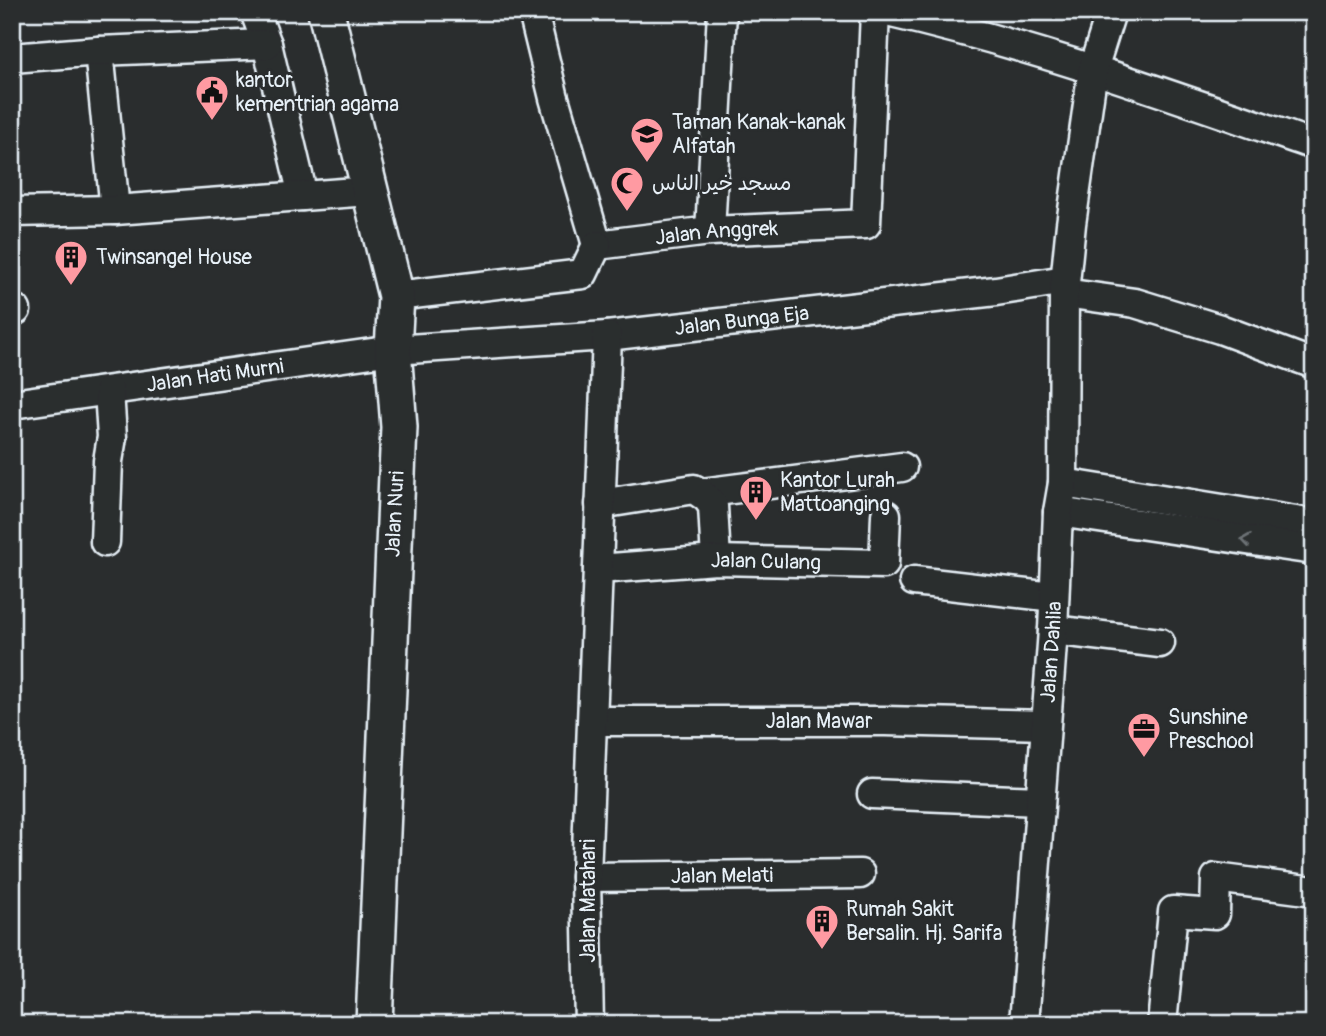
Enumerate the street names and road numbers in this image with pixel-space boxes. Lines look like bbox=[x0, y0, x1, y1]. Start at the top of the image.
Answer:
street label: Jalan Anggrek bbox=[654, 214, 779, 251]
street label: Jalan Bunga Eja bbox=[673, 299, 811, 342]
street label: Jalan Hati Murni bbox=[145, 352, 286, 398]
street label: Jalan Nuri bbox=[379, 470, 411, 558]
street label: Jalan Culang bbox=[709, 546, 821, 576]
street label: Jalan Dahlia bbox=[1034, 601, 1068, 704]
street label: Jalan Mawar bbox=[766, 708, 873, 735]
street label: Jalan Matahari bbox=[575, 839, 602, 963]
street label: Jalan Melati bbox=[671, 861, 774, 890]

